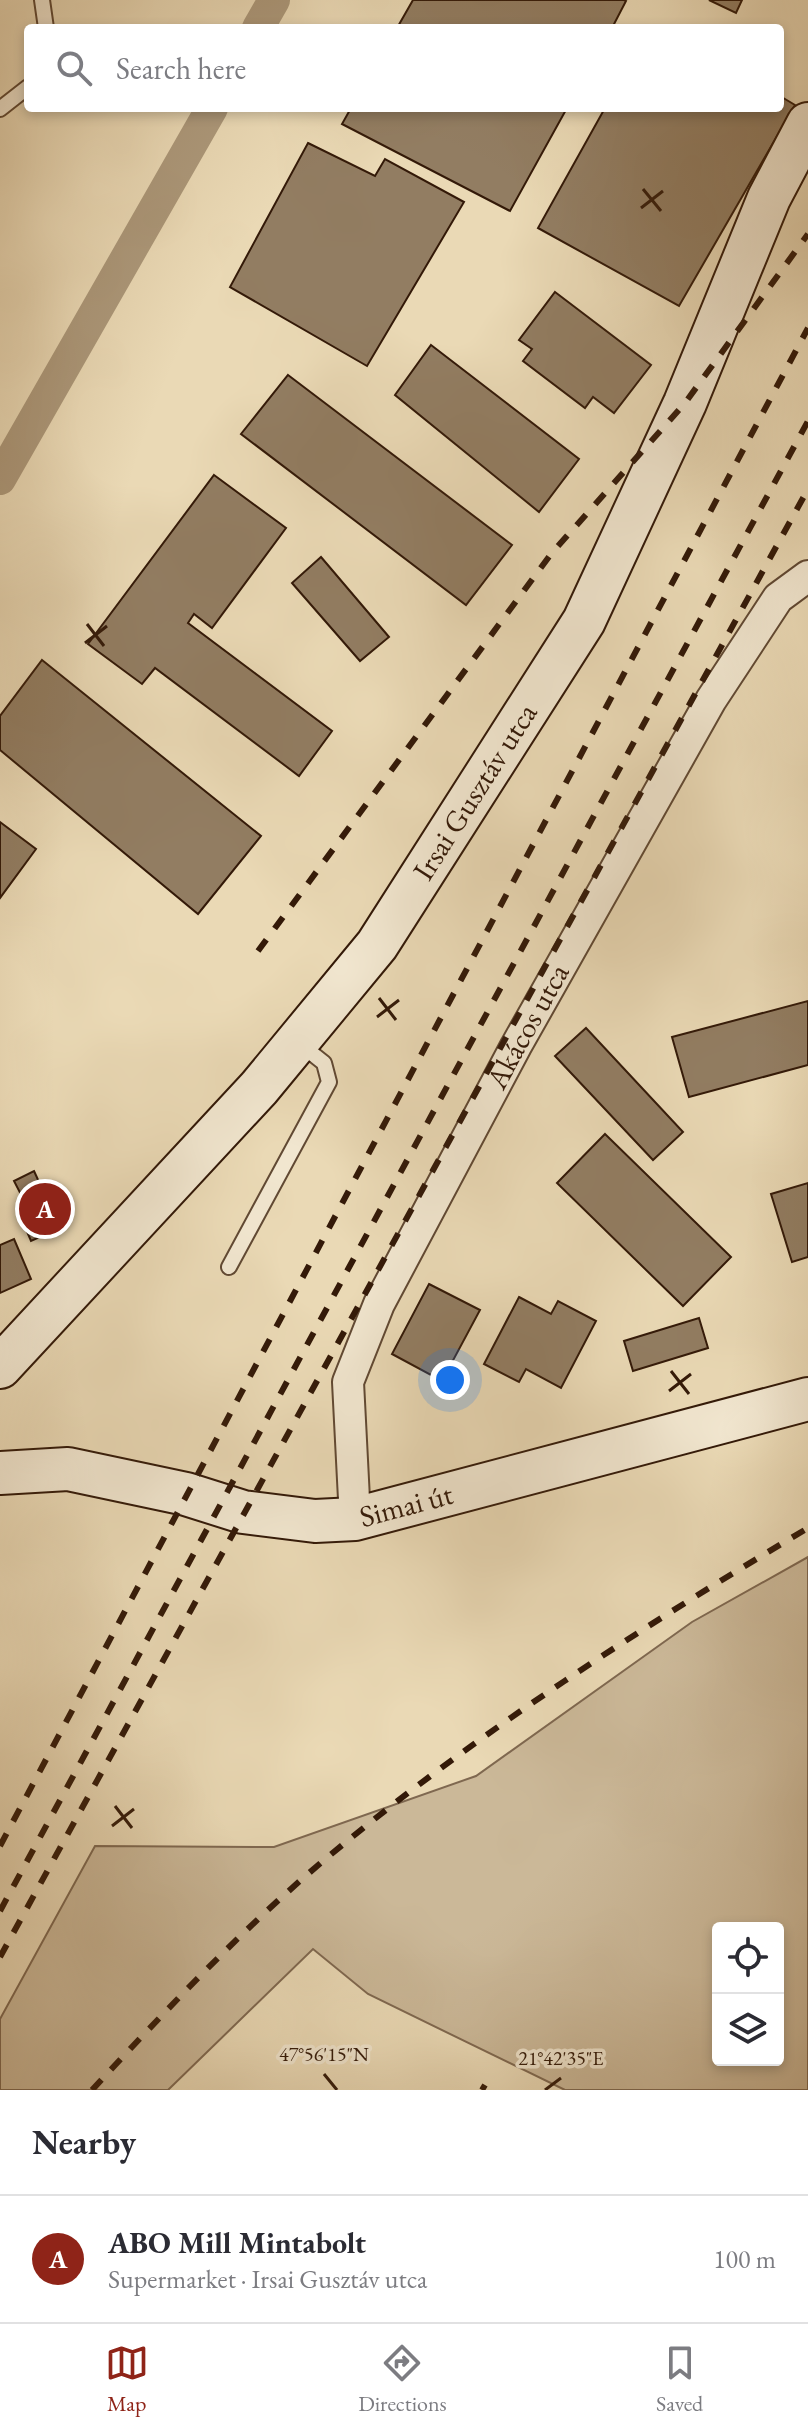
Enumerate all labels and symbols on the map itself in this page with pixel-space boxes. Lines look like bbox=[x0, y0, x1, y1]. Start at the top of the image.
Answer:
street label: Irsai Gusztáv utca bbox=[403, 695, 546, 887]
street label: Akácos utca bbox=[476, 956, 578, 1097]
pin: A bbox=[19, 1179, 71, 1239]
your location bbox=[430, 1360, 470, 1400]
street label: Simai út bbox=[355, 1474, 458, 1536]
text: 47°56'15"N bbox=[279, 2041, 369, 2067]
text: 21°42'35"E bbox=[518, 2045, 604, 2071]

